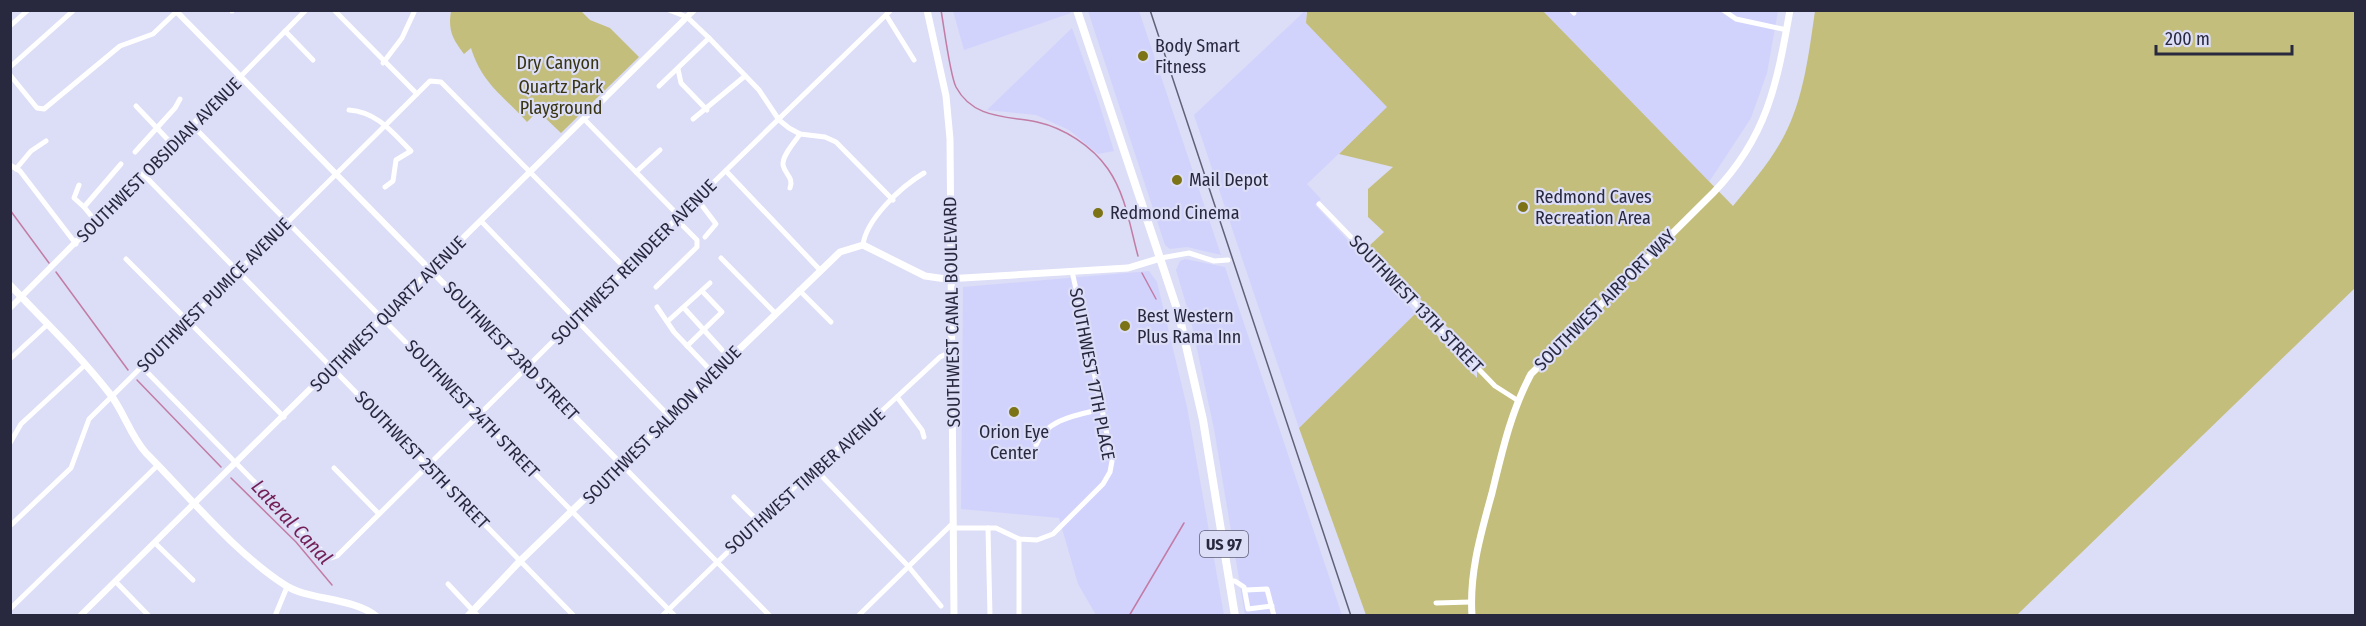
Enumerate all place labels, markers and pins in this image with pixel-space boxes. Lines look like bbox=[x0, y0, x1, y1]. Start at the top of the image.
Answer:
place label: Body Smart Fitness bbox=[1155, 35, 1240, 78]
marker: Body Smart Fitness bbox=[1136, 49, 1150, 63]
place label: Mail Depot bbox=[1189, 169, 1269, 191]
marker: Mail Depot bbox=[1170, 173, 1184, 187]
place label: Redmond Caves Recreation Area bbox=[1535, 186, 1652, 229]
marker: Redmond Caves Recreation Area bbox=[1516, 200, 1530, 214]
place label: Redmond Cinema bbox=[1110, 202, 1240, 224]
marker: Redmond Cinema bbox=[1091, 206, 1105, 220]
place label: Best Western Plus Rama Inn bbox=[1137, 305, 1241, 348]
marker: Best Western Plus Rama Inn bbox=[1118, 319, 1132, 333]
marker: Orion Eye Center bbox=[1007, 405, 1021, 419]
place label: Orion Eye Center bbox=[979, 421, 1049, 464]

